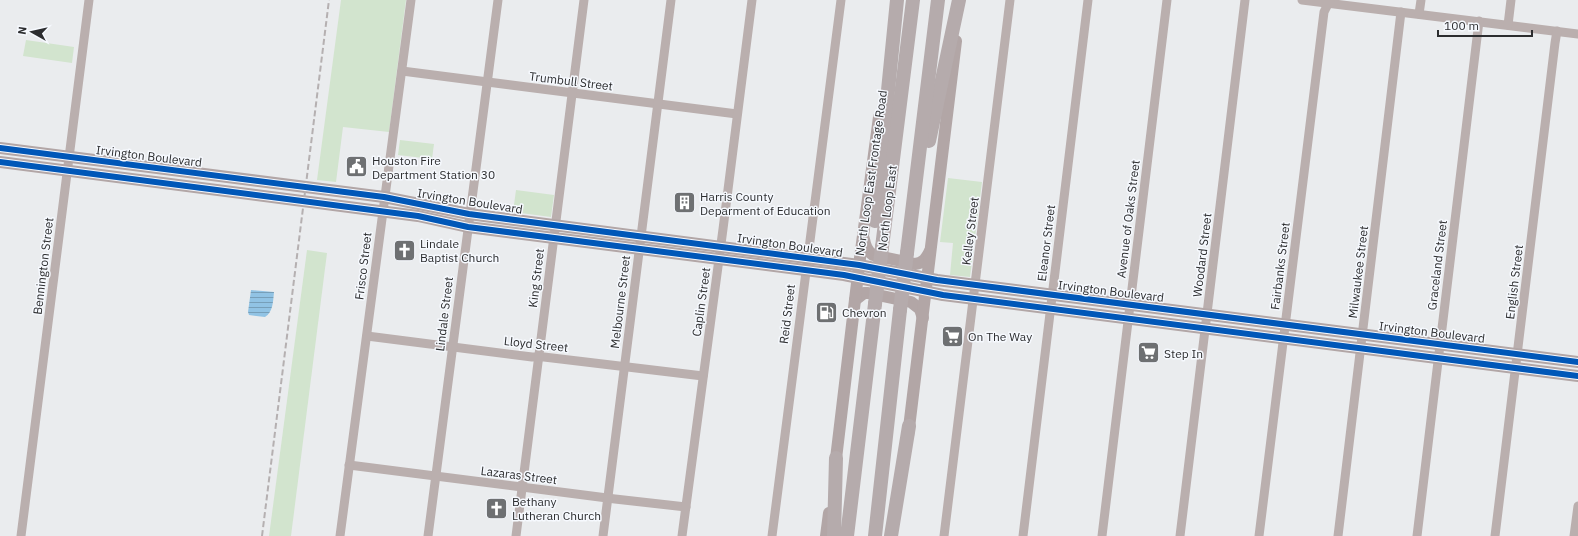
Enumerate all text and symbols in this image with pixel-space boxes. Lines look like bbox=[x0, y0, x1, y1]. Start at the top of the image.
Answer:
north arrow bbox=[12, 12, 52, 52]
scale bar bbox=[1438, 12, 1532, 38]
text: 100 m bbox=[1444, 18, 1479, 33]
text: N bbox=[15, 26, 30, 36]
street label: Trumbull Street bbox=[528, 68, 614, 94]
street label: North Loop East Frontage Road bbox=[852, 89, 890, 257]
street label: Irvington Boulevard bbox=[95, 142, 203, 170]
place label: Houston Fire Department Station 30 bbox=[372, 153, 495, 182]
public building icon: Houston Fire Department Station 30 bbox=[344, 154, 370, 180]
street label: Avenue of Oaks Street bbox=[1113, 159, 1143, 279]
street label: North Loop East bbox=[875, 164, 899, 252]
street label: Irvington Boulevard bbox=[416, 185, 524, 217]
place label: Harris County Deparment of Education bbox=[700, 189, 831, 218]
building icon: Harris County Deparment of Education bbox=[672, 190, 698, 216]
street label: Kelley Street bbox=[958, 196, 982, 266]
street label: Eleanor Street bbox=[1034, 204, 1058, 282]
street label: Woodard Street bbox=[1189, 212, 1215, 298]
street label: Bennington Street bbox=[30, 217, 56, 315]
street label: Graceland Street bbox=[1424, 219, 1450, 311]
street label: Fairbanks Street bbox=[1267, 221, 1293, 311]
street label: Milwaukee Street bbox=[1345, 225, 1371, 319]
street label: Irvington Boulevard bbox=[736, 230, 844, 260]
street label: Frisco Street bbox=[351, 231, 375, 301]
place label: Lindale Baptist Church bbox=[420, 236, 499, 265]
church icon: Lindale Baptist Church bbox=[392, 237, 418, 263]
street label: English Street bbox=[1502, 244, 1526, 320]
street label: King Street bbox=[525, 248, 547, 308]
street label: Melbourne Street bbox=[607, 255, 633, 349]
street label: Caplin Street bbox=[689, 266, 713, 338]
street label: Lindale Street bbox=[432, 276, 456, 352]
street label: Irvington Boulevard bbox=[1057, 277, 1165, 305]
street label: Reid Street bbox=[776, 283, 798, 345]
fuel station icon: Chevron bbox=[813, 299, 839, 325]
place label: Chevron bbox=[842, 305, 887, 320]
street label: Irvington Boulevard bbox=[1378, 318, 1486, 346]
supermarket icon: On The Way bbox=[939, 323, 965, 349]
place label: On The Way bbox=[968, 329, 1032, 344]
street label: Lloyd Street bbox=[503, 333, 569, 355]
supermarket icon: Step In bbox=[1136, 340, 1162, 366]
place label: Step In bbox=[1164, 346, 1203, 361]
street label: Lazaras Street bbox=[480, 463, 558, 487]
place label: Bethany Lutheran Church bbox=[512, 494, 601, 523]
church icon: Bethany Lutheran Church bbox=[484, 495, 510, 521]

